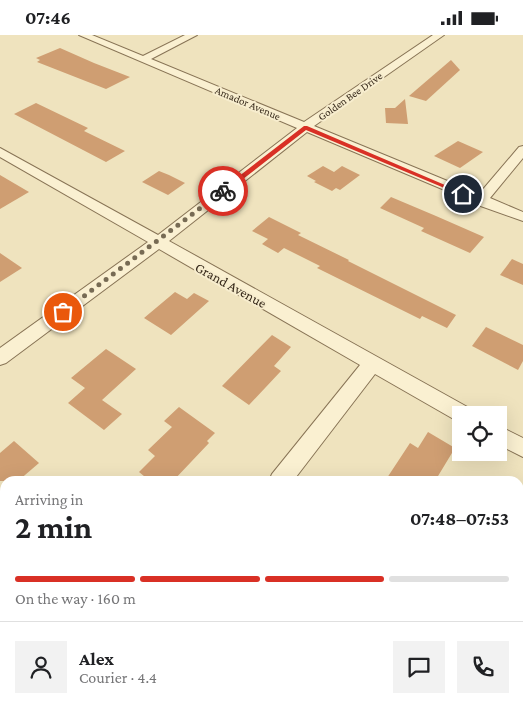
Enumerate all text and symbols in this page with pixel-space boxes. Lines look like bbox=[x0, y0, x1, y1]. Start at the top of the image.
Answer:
text: 07:46 bbox=[25, 7, 71, 28]
street label: Golden Bee Drive bbox=[316, 69, 385, 123]
street label: Amador Avenue bbox=[214, 84, 283, 122]
courier bbox=[198, 166, 248, 216]
pin bbox=[442, 173, 484, 215]
icon: bike bbox=[209, 177, 237, 205]
icon: home bbox=[449, 180, 477, 208]
street label: Grand Avenue bbox=[193, 259, 269, 311]
pin bbox=[42, 291, 84, 333]
icon: bag bbox=[49, 298, 77, 326]
map controls bbox=[452, 406, 507, 461]
button: locate bbox=[452, 406, 507, 461]
text: Arriving in bbox=[15, 491, 83, 508]
text: 07:48–07:53 bbox=[410, 508, 509, 529]
text: 2 min bbox=[15, 509, 92, 545]
text: On the way · 160 m bbox=[15, 590, 136, 607]
button: person bbox=[15, 641, 67, 693]
button: chat bbox=[393, 641, 445, 693]
button: phone bbox=[457, 641, 509, 693]
text: Alex bbox=[79, 648, 114, 669]
text: Courier · 4.4 bbox=[79, 669, 157, 686]

